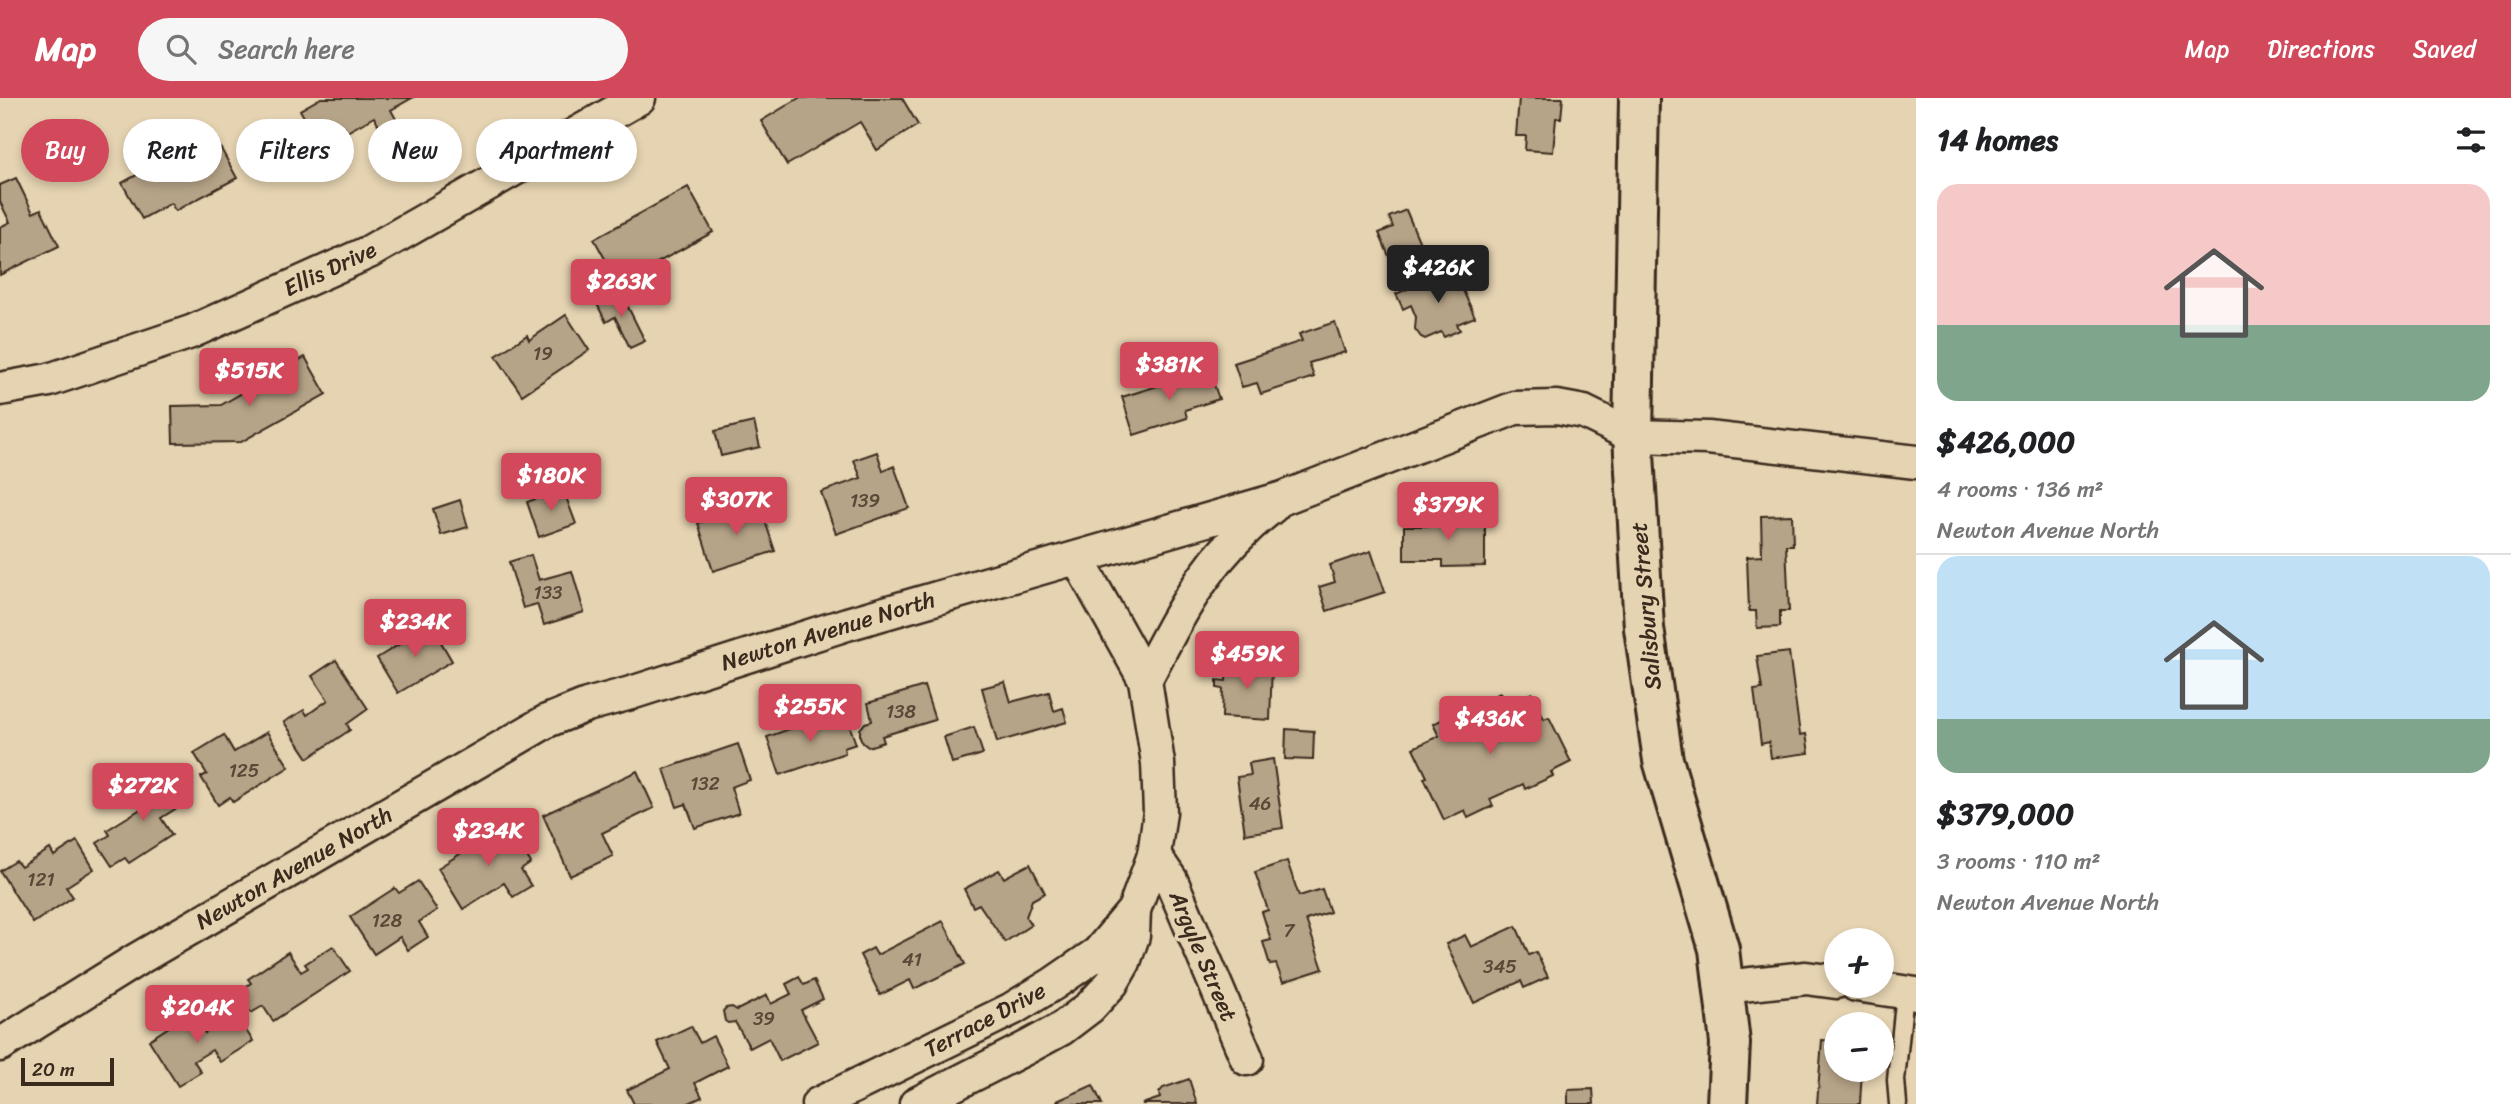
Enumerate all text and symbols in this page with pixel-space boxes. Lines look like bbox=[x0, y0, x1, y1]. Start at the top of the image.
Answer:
search box bbox=[138, 18, 628, 81]
text: Map bbox=[35, 20, 96, 78]
text: Search here bbox=[218, 26, 355, 72]
text: Map bbox=[2185, 28, 2229, 70]
text: Directions bbox=[2267, 28, 2375, 70]
text: Saved bbox=[2413, 28, 2476, 70]
icon: search bbox=[162, 30, 200, 68]
text: 14 homes bbox=[1937, 113, 2058, 167]
chip: Buy bbox=[21, 119, 109, 182]
chip: Rent bbox=[123, 119, 222, 182]
chip: Filters bbox=[236, 119, 354, 182]
chip: New bbox=[368, 119, 462, 182]
chip: Apartment bbox=[476, 119, 637, 182]
icon: filters bbox=[2452, 121, 2490, 159]
street label: Ellis Drive bbox=[276, 230, 384, 308]
icon: home bbox=[2151, 230, 2277, 356]
pin: $426K bbox=[1389, 246, 1487, 305]
text: $426K bbox=[1403, 247, 1473, 288]
pin: $263K bbox=[572, 260, 670, 319]
text: $263K bbox=[587, 261, 655, 302]
house number: 19 bbox=[533, 337, 553, 370]
pin: $381K bbox=[1120, 342, 1218, 402]
text: $381K bbox=[1136, 344, 1202, 385]
pin: $515K bbox=[200, 348, 298, 408]
text: $515K bbox=[215, 350, 283, 391]
text: $426,000 bbox=[1937, 415, 2075, 469]
pin: $180K bbox=[502, 454, 600, 513]
text: $180K bbox=[517, 455, 585, 496]
text: 4 rooms · 136 m² bbox=[1937, 469, 2104, 510]
pin: $307K bbox=[687, 478, 785, 537]
text: $307K bbox=[701, 479, 771, 520]
pin: $379K bbox=[1399, 482, 1497, 542]
house number: 139 bbox=[850, 484, 880, 517]
text: $379K bbox=[1413, 484, 1483, 525]
text: Newton Avenue North bbox=[1937, 510, 2159, 551]
street label: Salisbury Street bbox=[1618, 520, 1674, 692]
house number: 133 bbox=[533, 576, 563, 609]
street label: Newton Avenue North bbox=[716, 579, 940, 683]
pin: $234K bbox=[366, 600, 464, 659]
text: $234K bbox=[380, 601, 450, 642]
icon: home bbox=[2151, 602, 2277, 728]
pin: $459K bbox=[1198, 632, 1296, 691]
text: $459K bbox=[1211, 633, 1283, 674]
pin: $255K bbox=[761, 684, 859, 744]
text: $255K bbox=[775, 686, 845, 727]
house number: 138 bbox=[886, 695, 917, 728]
pin: $436K bbox=[1441, 696, 1539, 756]
text: $436K bbox=[1455, 698, 1525, 739]
house number: 125 bbox=[229, 754, 260, 787]
pin: $272K bbox=[94, 764, 192, 823]
text: $272K bbox=[108, 765, 178, 806]
house number: 132 bbox=[690, 767, 720, 800]
house number: 46 bbox=[1249, 787, 1271, 820]
text: $379,000 bbox=[1937, 787, 2074, 841]
street label: Newton Avenue North bbox=[188, 795, 400, 941]
pin: $234K bbox=[439, 808, 537, 868]
text: $234K bbox=[453, 810, 523, 851]
text: 3 rooms · 110 m² bbox=[1937, 841, 2101, 882]
house number: 121 bbox=[27, 863, 55, 896]
text: Newton Avenue North bbox=[1937, 882, 2159, 923]
street label: Argyle Street bbox=[1157, 883, 1249, 1028]
house number: 128 bbox=[372, 904, 403, 937]
house number: 7 bbox=[1284, 914, 1296, 947]
map controls bbox=[1824, 928, 1894, 1082]
button: + bbox=[1824, 928, 1894, 998]
house number: 41 bbox=[902, 943, 922, 976]
house number: 345 bbox=[1483, 950, 1517, 983]
street label: Terrace Drive bbox=[916, 970, 1054, 1069]
pin: $204K bbox=[148, 986, 246, 1045]
text: $204K bbox=[161, 987, 233, 1028]
house number: 39 bbox=[753, 1002, 775, 1035]
button: − bbox=[1824, 1012, 1894, 1082]
text: 20 m bbox=[32, 1053, 75, 1086]
scale bar bbox=[21, 1055, 114, 1087]

